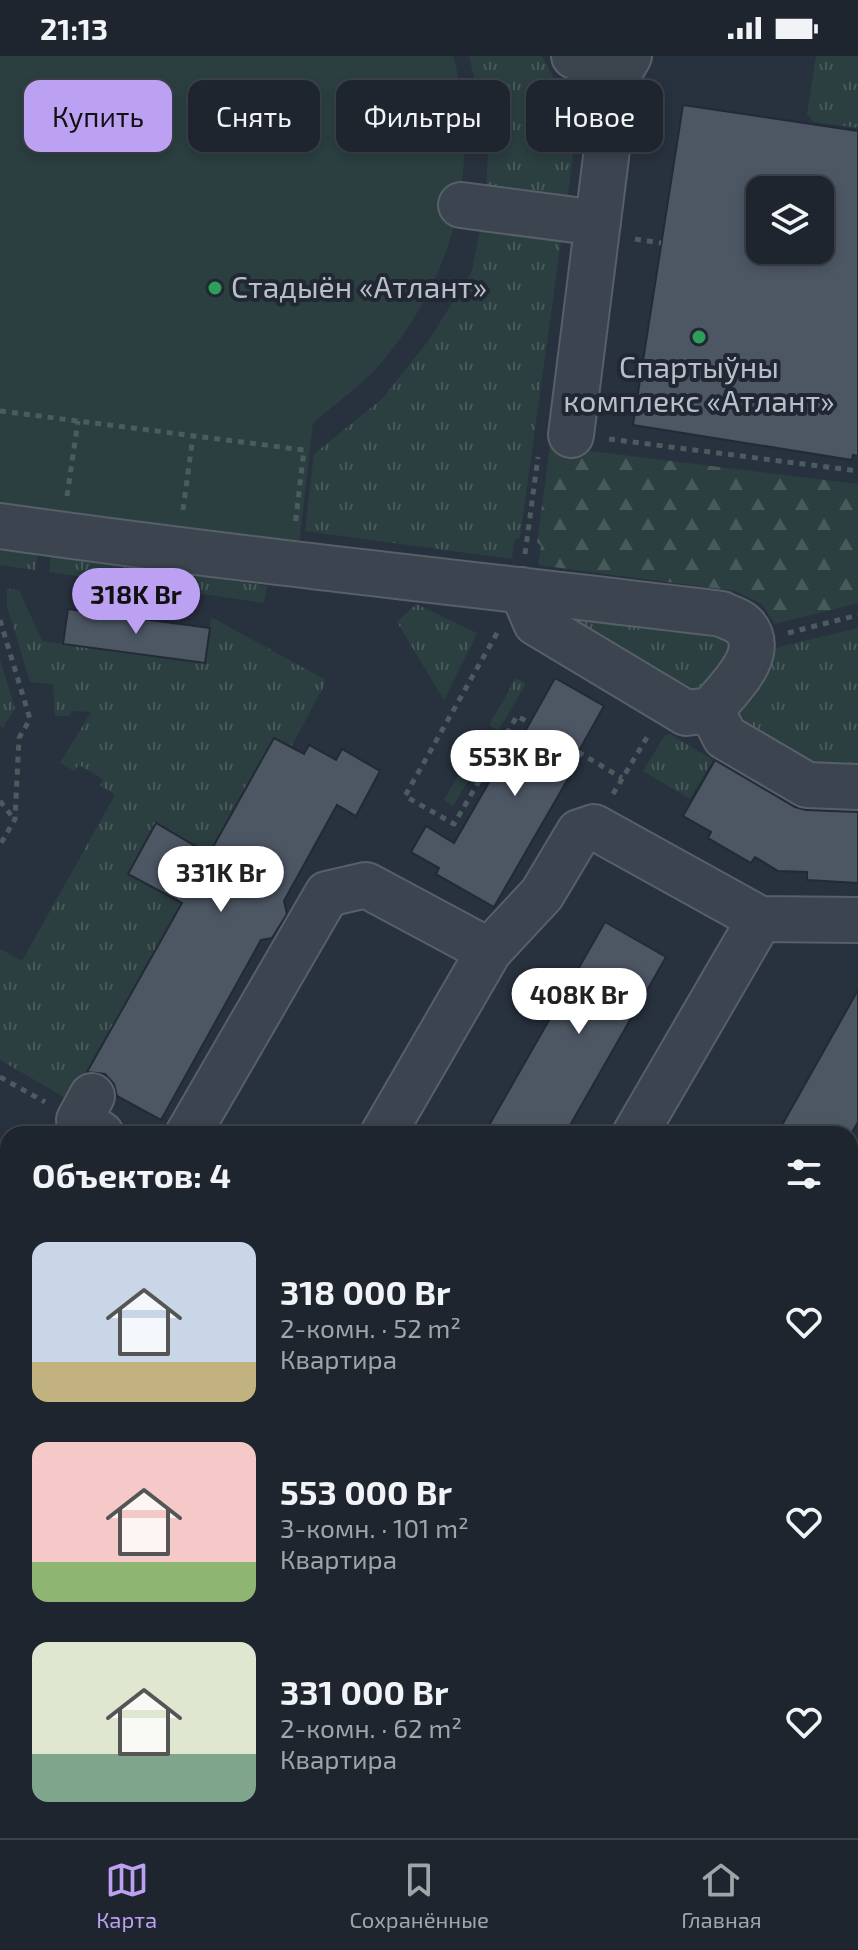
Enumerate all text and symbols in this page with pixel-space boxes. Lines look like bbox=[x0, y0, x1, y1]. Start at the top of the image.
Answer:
text: 21:13 bbox=[40, 10, 108, 46]
chip: Купить bbox=[24, 80, 172, 152]
chip: Снять bbox=[188, 80, 320, 152]
chip: Фильтры bbox=[336, 80, 510, 152]
chip: Новое bbox=[526, 80, 663, 152]
map controls bbox=[746, 176, 834, 264]
button: layers bbox=[746, 176, 834, 264]
place label: Стадыён «Атлант» bbox=[231, 268, 487, 304]
marker: Стадыён «Атлант» bbox=[206, 279, 224, 297]
marker: Спартыўны комплекс «Атлант» bbox=[690, 328, 708, 346]
place label: Спартыўны комплекс «Атлант» bbox=[563, 348, 835, 418]
pin: 318K Br bbox=[62, 568, 210, 636]
text: 318K Br bbox=[90, 578, 182, 609]
pin: 553K Br bbox=[441, 730, 589, 798]
text: 553K Br bbox=[468, 740, 562, 771]
pin: 331K Br bbox=[147, 846, 295, 914]
text: 331K Br bbox=[176, 856, 266, 887]
pin: 408K Br bbox=[505, 968, 653, 1036]
text: 408K Br bbox=[530, 978, 628, 1009]
icon: filters bbox=[782, 1152, 826, 1196]
text: Объектов: 4 bbox=[32, 1154, 231, 1195]
text: 318 000 Br bbox=[280, 1271, 450, 1312]
icon: home bbox=[96, 1274, 192, 1370]
icon: heart bbox=[782, 1300, 826, 1344]
text: 2-комн. · 52 m² bbox=[280, 1312, 461, 1343]
text: Квартира bbox=[280, 1343, 397, 1374]
text: 553 000 Br bbox=[280, 1471, 452, 1512]
icon: home bbox=[96, 1474, 192, 1570]
icon: heart bbox=[782, 1500, 826, 1544]
text: 3-комн. · 101 m² bbox=[280, 1512, 469, 1543]
text: Квартира bbox=[280, 1543, 397, 1574]
text: 331 000 Br bbox=[280, 1671, 449, 1712]
icon: home bbox=[96, 1674, 192, 1770]
icon: heart bbox=[782, 1700, 826, 1744]
text: 2-комн. · 62 m² bbox=[280, 1712, 462, 1743]
text: Квартира bbox=[280, 1743, 397, 1774]
tab: Карта bbox=[96, 1858, 157, 1932]
tab: Сохранённые bbox=[350, 1858, 489, 1932]
tab: Главная bbox=[681, 1858, 762, 1932]

